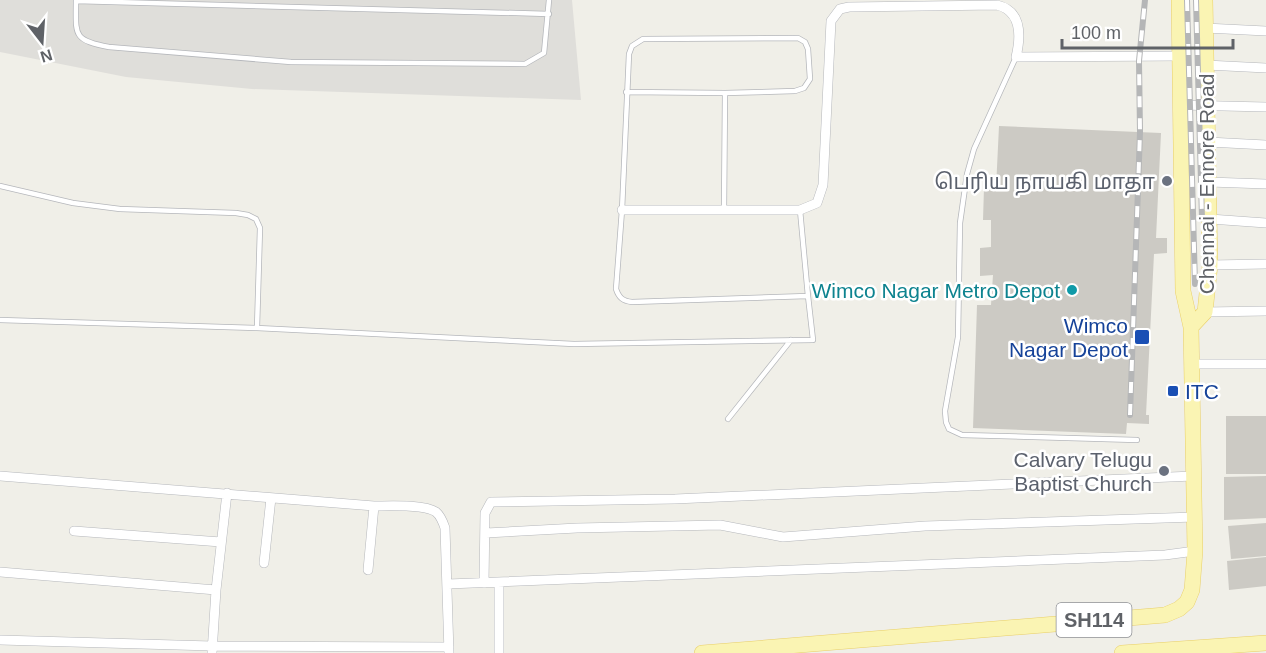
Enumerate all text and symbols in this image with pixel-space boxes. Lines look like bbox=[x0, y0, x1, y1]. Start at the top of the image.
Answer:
north arrow bbox=[12, 12, 72, 72]
scale bar bbox=[1062, 12, 1233, 50]
text: 100 m bbox=[1071, 23, 1121, 43]
text: N bbox=[38, 46, 54, 66]
street label: Chennai - Ennore Road bbox=[1195, 74, 1218, 294]
place label: பெரிய நாயகி மாதா bbox=[935, 170, 1156, 196]
marker: பெரிய நாயகி மாதா bbox=[1160, 174, 1174, 188]
place label: Wimco Nagar Metro Depot bbox=[811, 279, 1060, 302]
marker: Wimco Nagar Metro Depot bbox=[1065, 283, 1079, 297]
place label: Wimco Nagar Depot bbox=[1009, 314, 1128, 361]
marker: Wimco Nagar Depot bbox=[1133, 328, 1151, 346]
place label: ITC bbox=[1185, 380, 1219, 403]
marker: ITC bbox=[1166, 384, 1180, 398]
place label: Calvary Telugu Baptist Church bbox=[1013, 448, 1152, 495]
marker: Calvary Telugu Baptist Church bbox=[1157, 464, 1171, 478]
road number: SH114 bbox=[1056, 603, 1132, 637]

